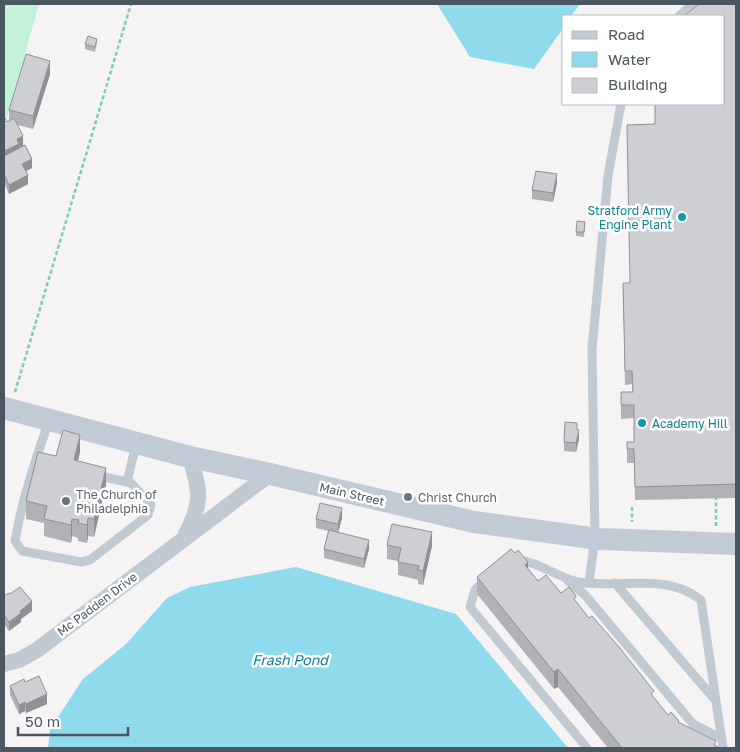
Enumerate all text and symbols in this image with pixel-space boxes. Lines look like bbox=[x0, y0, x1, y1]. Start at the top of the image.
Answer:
legend bbox=[562, 15, 725, 105]
text: Road bbox=[608, 25, 645, 43]
text: Water bbox=[608, 50, 651, 68]
text: Building bbox=[608, 75, 668, 93]
place label: Stratford Army Engine Plant bbox=[588, 203, 672, 232]
marker: Stratford Army Engine Plant bbox=[676, 211, 688, 223]
place label: Academy Hill bbox=[652, 416, 728, 431]
marker: Academy Hill bbox=[636, 417, 648, 429]
street label: Main Street bbox=[318, 479, 386, 509]
place label: The Church of Philadelphia bbox=[76, 487, 157, 516]
place label: Christ Church bbox=[418, 490, 497, 505]
marker: Christ Church bbox=[402, 491, 414, 503]
marker: The Church of Philadelphia bbox=[60, 495, 72, 507]
street label: Mc Padden Drive bbox=[54, 569, 140, 639]
water label: Frash Pond bbox=[252, 651, 329, 668]
scale bar bbox=[18, 704, 128, 736]
text: 50 m bbox=[25, 712, 60, 730]

